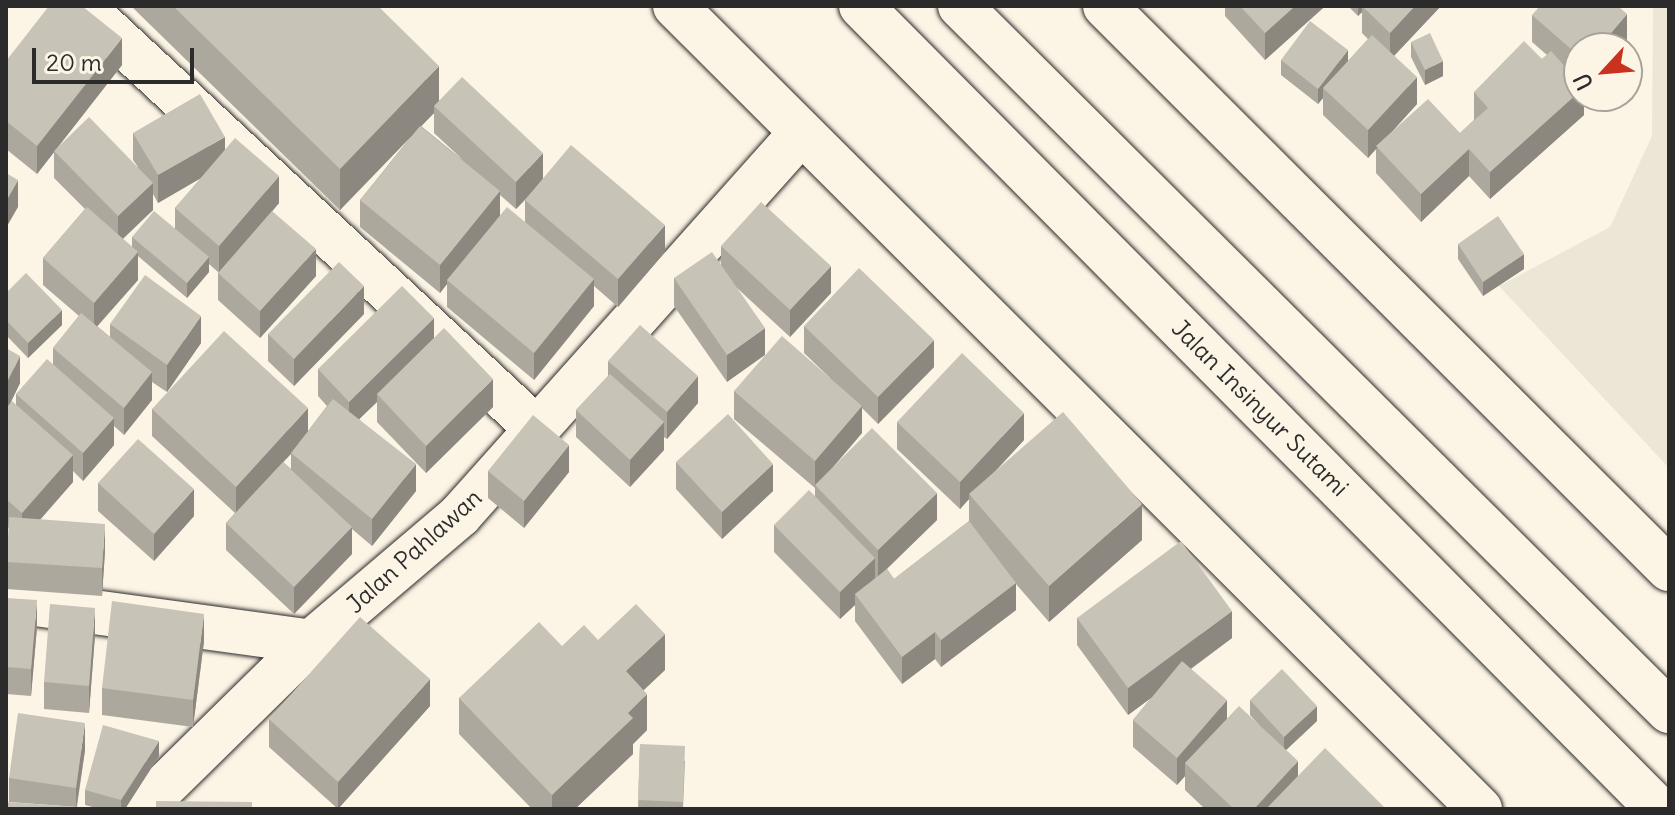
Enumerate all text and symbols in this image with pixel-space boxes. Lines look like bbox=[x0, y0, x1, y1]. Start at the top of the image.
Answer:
scale bar bbox=[36, 32, 198, 82]
north arrow bbox=[1563, 32, 1643, 112]
text: 20 m bbox=[46, 47, 102, 77]
text: U bbox=[1567, 69, 1599, 95]
street label: Jalan Insinyur Sutami bbox=[1166, 314, 1354, 502]
street label: Jalan Pahlawan bbox=[341, 483, 487, 619]

